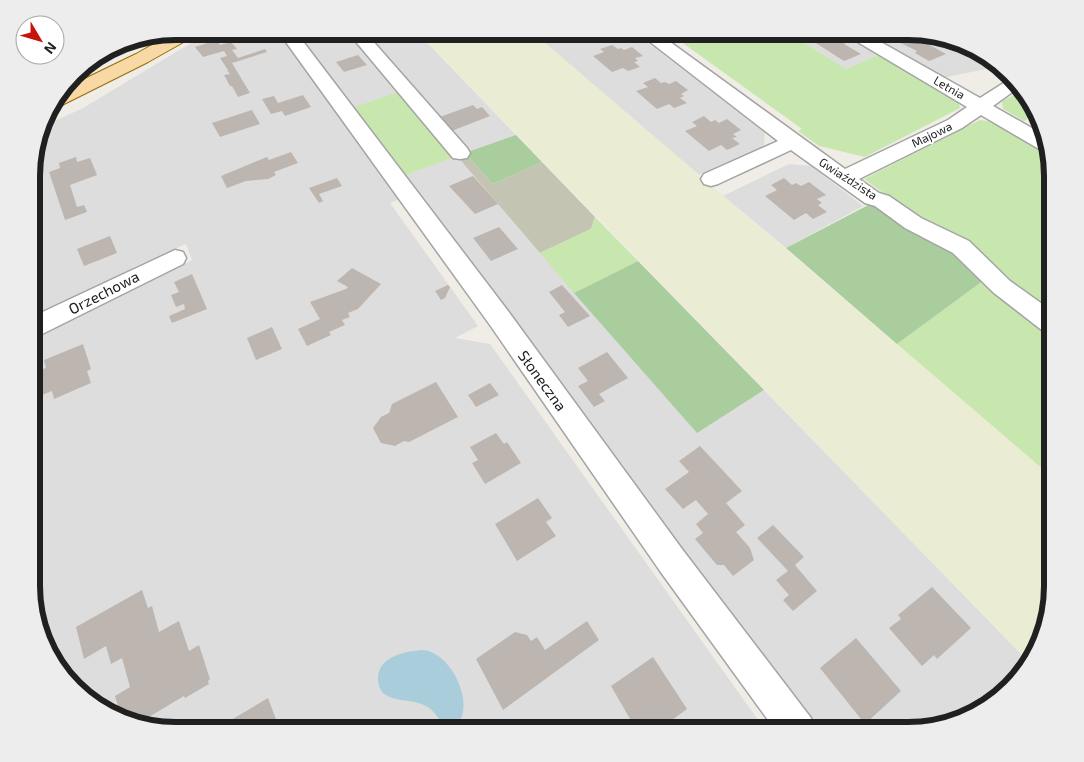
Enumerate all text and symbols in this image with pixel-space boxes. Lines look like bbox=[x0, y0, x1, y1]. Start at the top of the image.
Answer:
north arrow bbox=[15, 15, 65, 65]
text: N bbox=[41, 39, 60, 58]
street label: Letnia bbox=[931, 73, 968, 102]
street label: Majowa bbox=[909, 118, 955, 151]
street label: Gwiaździsta bbox=[817, 154, 880, 202]
street label: Orzechowa bbox=[65, 267, 142, 318]
street label: Słoneczna bbox=[515, 347, 571, 414]

